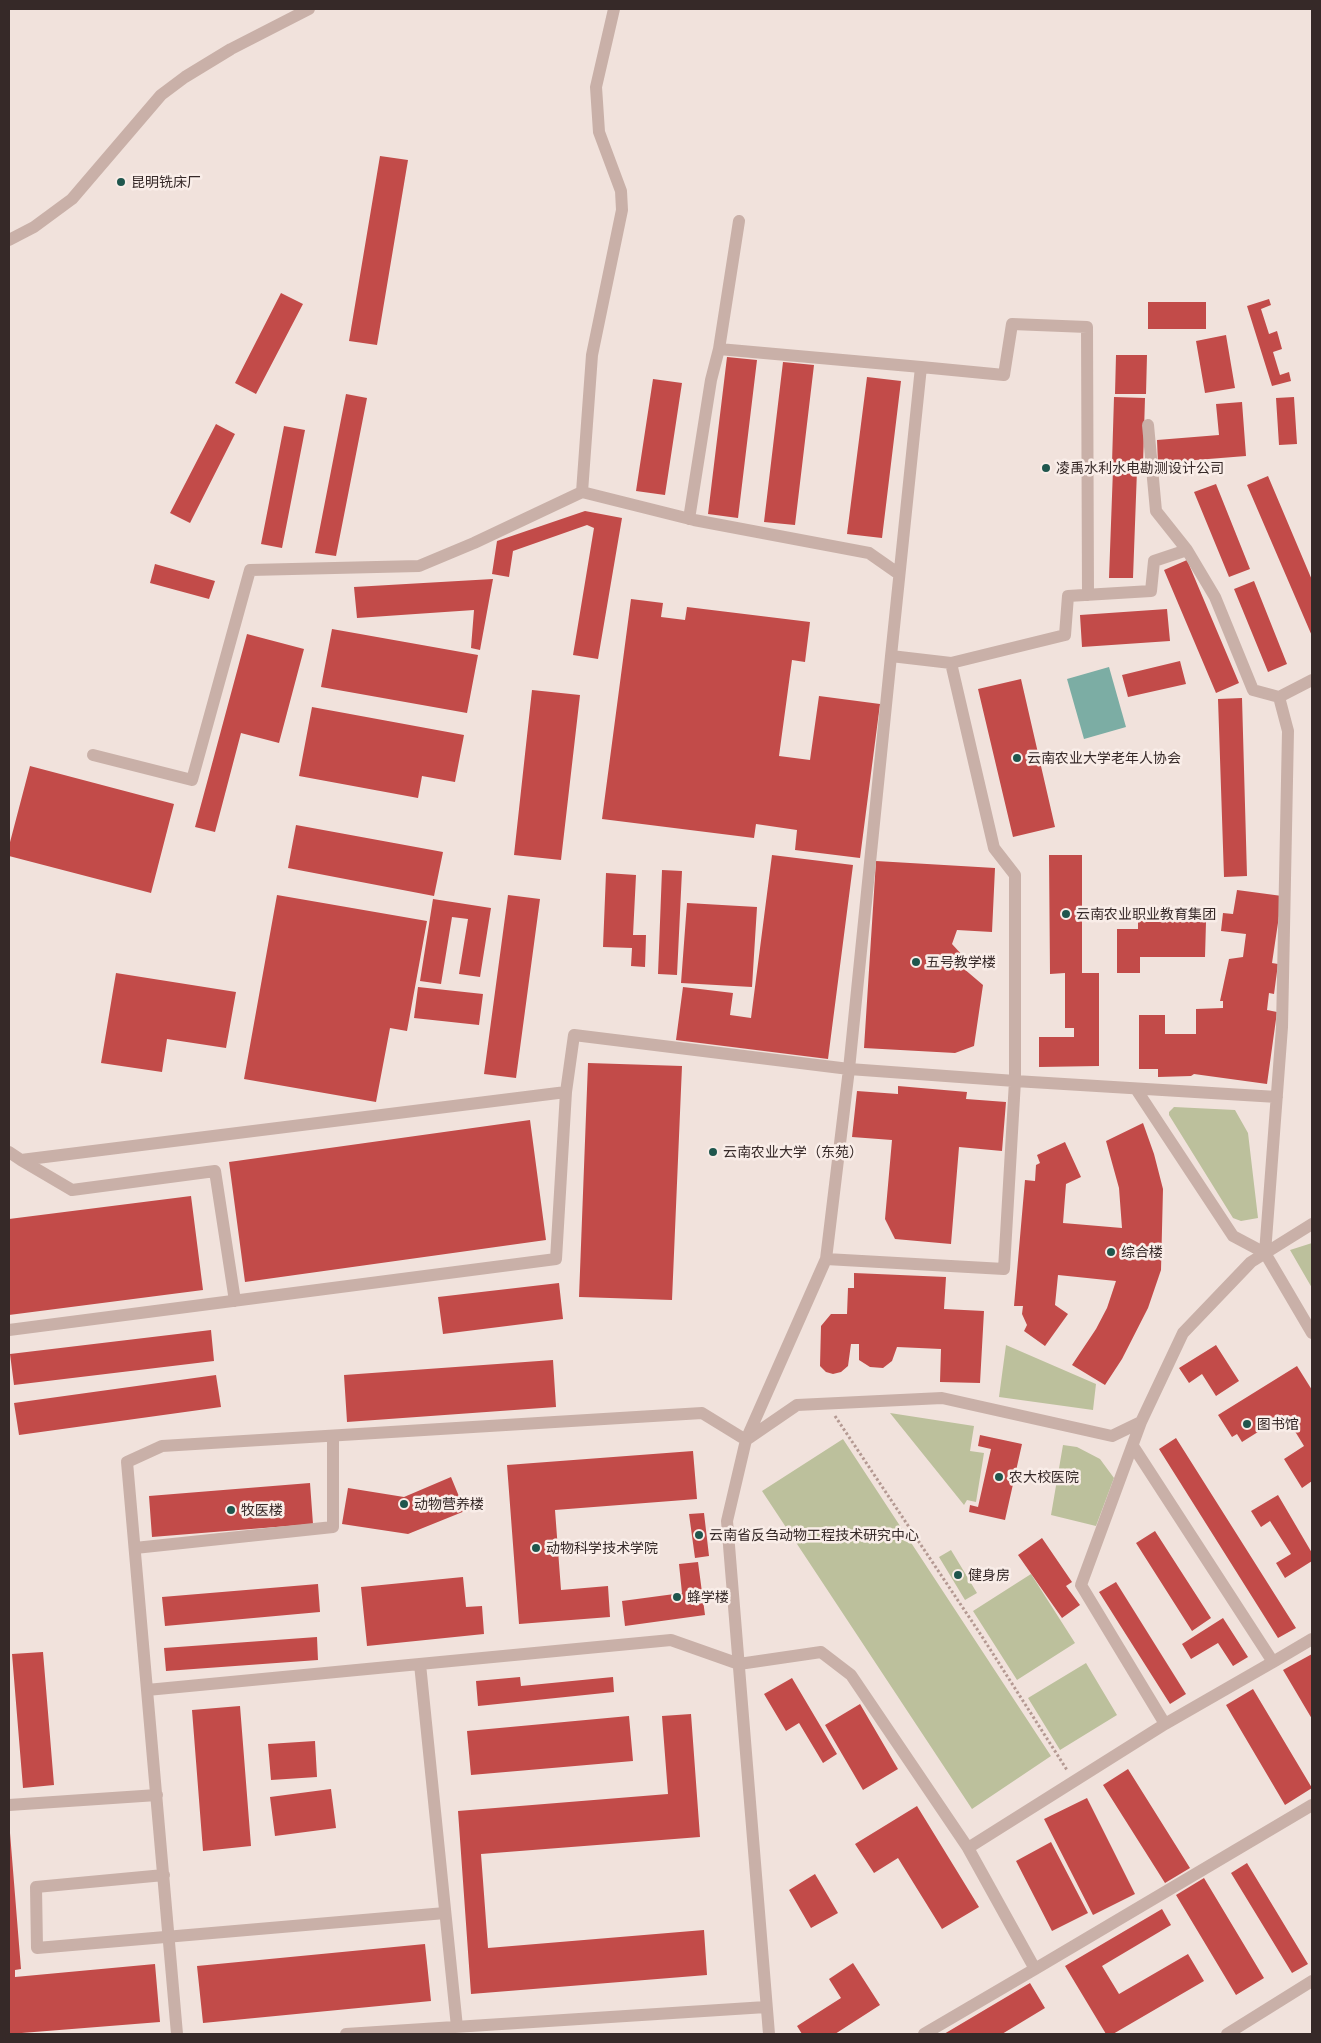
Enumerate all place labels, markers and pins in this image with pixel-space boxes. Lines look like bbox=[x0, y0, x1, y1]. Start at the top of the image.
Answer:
place label: 昆明铣床厂 bbox=[131, 174, 201, 190]
marker: 昆明铣床厂 bbox=[115, 176, 127, 188]
place label: 凌禹水利水电勘测设计公司 bbox=[1056, 460, 1224, 476]
marker: 凌禹水利水电勘测设计公司 bbox=[1040, 462, 1052, 474]
place label: 云南农业大学老年人协会 bbox=[1027, 750, 1181, 766]
marker: 云南农业大学老年人协会 bbox=[1011, 752, 1023, 764]
place label: 云南农业职业教育集团 bbox=[1076, 906, 1216, 922]
marker: 云南农业职业教育集团 bbox=[1060, 908, 1072, 920]
place label: 五号教学楼 bbox=[926, 954, 996, 970]
marker: 五号教学楼 bbox=[910, 956, 922, 968]
place label: 云南农业大学（东苑） bbox=[723, 1144, 863, 1160]
marker: 云南农业大学（东苑） bbox=[707, 1146, 719, 1158]
place label: 综合楼 bbox=[1121, 1244, 1163, 1260]
marker: 综合楼 bbox=[1105, 1246, 1117, 1258]
place label: 图书馆 bbox=[1257, 1416, 1299, 1432]
marker: 图书馆 bbox=[1241, 1418, 1253, 1430]
place label: 农大校医院 bbox=[1009, 1469, 1079, 1485]
marker: 农大校医院 bbox=[993, 1471, 1005, 1483]
place label: 动物营养楼 bbox=[414, 1496, 484, 1512]
marker: 动物营养楼 bbox=[398, 1498, 410, 1510]
place label: 牧医楼 bbox=[241, 1502, 283, 1518]
marker: 牧医楼 bbox=[225, 1504, 237, 1516]
place label: 云南省反刍动物工程技术研究中心 bbox=[709, 1527, 919, 1543]
marker: 云南省反刍动物工程技术研究中心 bbox=[693, 1529, 705, 1541]
place label: 动物科学技术学院 bbox=[546, 1540, 658, 1556]
marker: 动物科学技术学院 bbox=[530, 1542, 542, 1554]
place label: 健身房 bbox=[968, 1567, 1010, 1583]
marker: 健身房 bbox=[952, 1569, 964, 1581]
place label: 蜂学楼 bbox=[687, 1589, 729, 1605]
marker: 蜂学楼 bbox=[671, 1591, 683, 1603]

